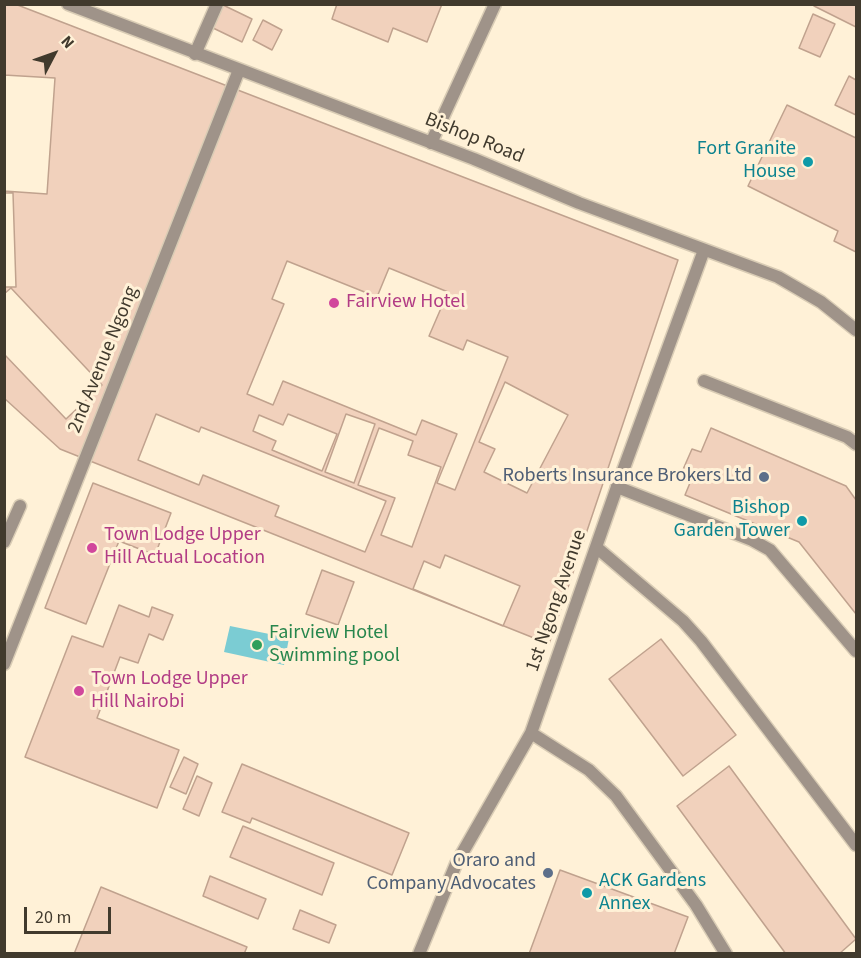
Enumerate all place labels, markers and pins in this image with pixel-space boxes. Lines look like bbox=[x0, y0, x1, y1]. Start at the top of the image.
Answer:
place label: Fort Granite House bbox=[697, 138, 796, 185]
marker: Fort Granite House bbox=[801, 155, 815, 169]
place label: Fairview Hotel bbox=[346, 291, 465, 315]
marker: Fairview Hotel bbox=[327, 296, 341, 310]
place label: Roberts Insurance Brokers Ltd bbox=[503, 465, 752, 489]
marker: Roberts Insurance Brokers Ltd bbox=[757, 470, 771, 484]
place label: Bishop Garden Tower bbox=[674, 497, 790, 544]
marker: Bishop Garden Tower bbox=[795, 514, 809, 528]
place label: Town Lodge Upper Hill Actual Location bbox=[104, 524, 265, 571]
marker: Town Lodge Upper Hill Actual Location bbox=[85, 541, 99, 555]
place label: Fairview Hotel Swimming pool bbox=[269, 622, 400, 669]
marker: Fairview Hotel Swimming pool bbox=[250, 638, 264, 652]
place label: Town Lodge Upper Hill Nairobi bbox=[91, 668, 248, 715]
marker: Town Lodge Upper Hill Nairobi bbox=[72, 684, 86, 698]
place label: Oraro and Company Advocates bbox=[366, 850, 536, 897]
marker: Oraro and Company Advocates bbox=[541, 866, 555, 880]
place label: ACK Gardens Annex bbox=[599, 870, 706, 917]
marker: ACK Gardens Annex bbox=[580, 886, 594, 900]

